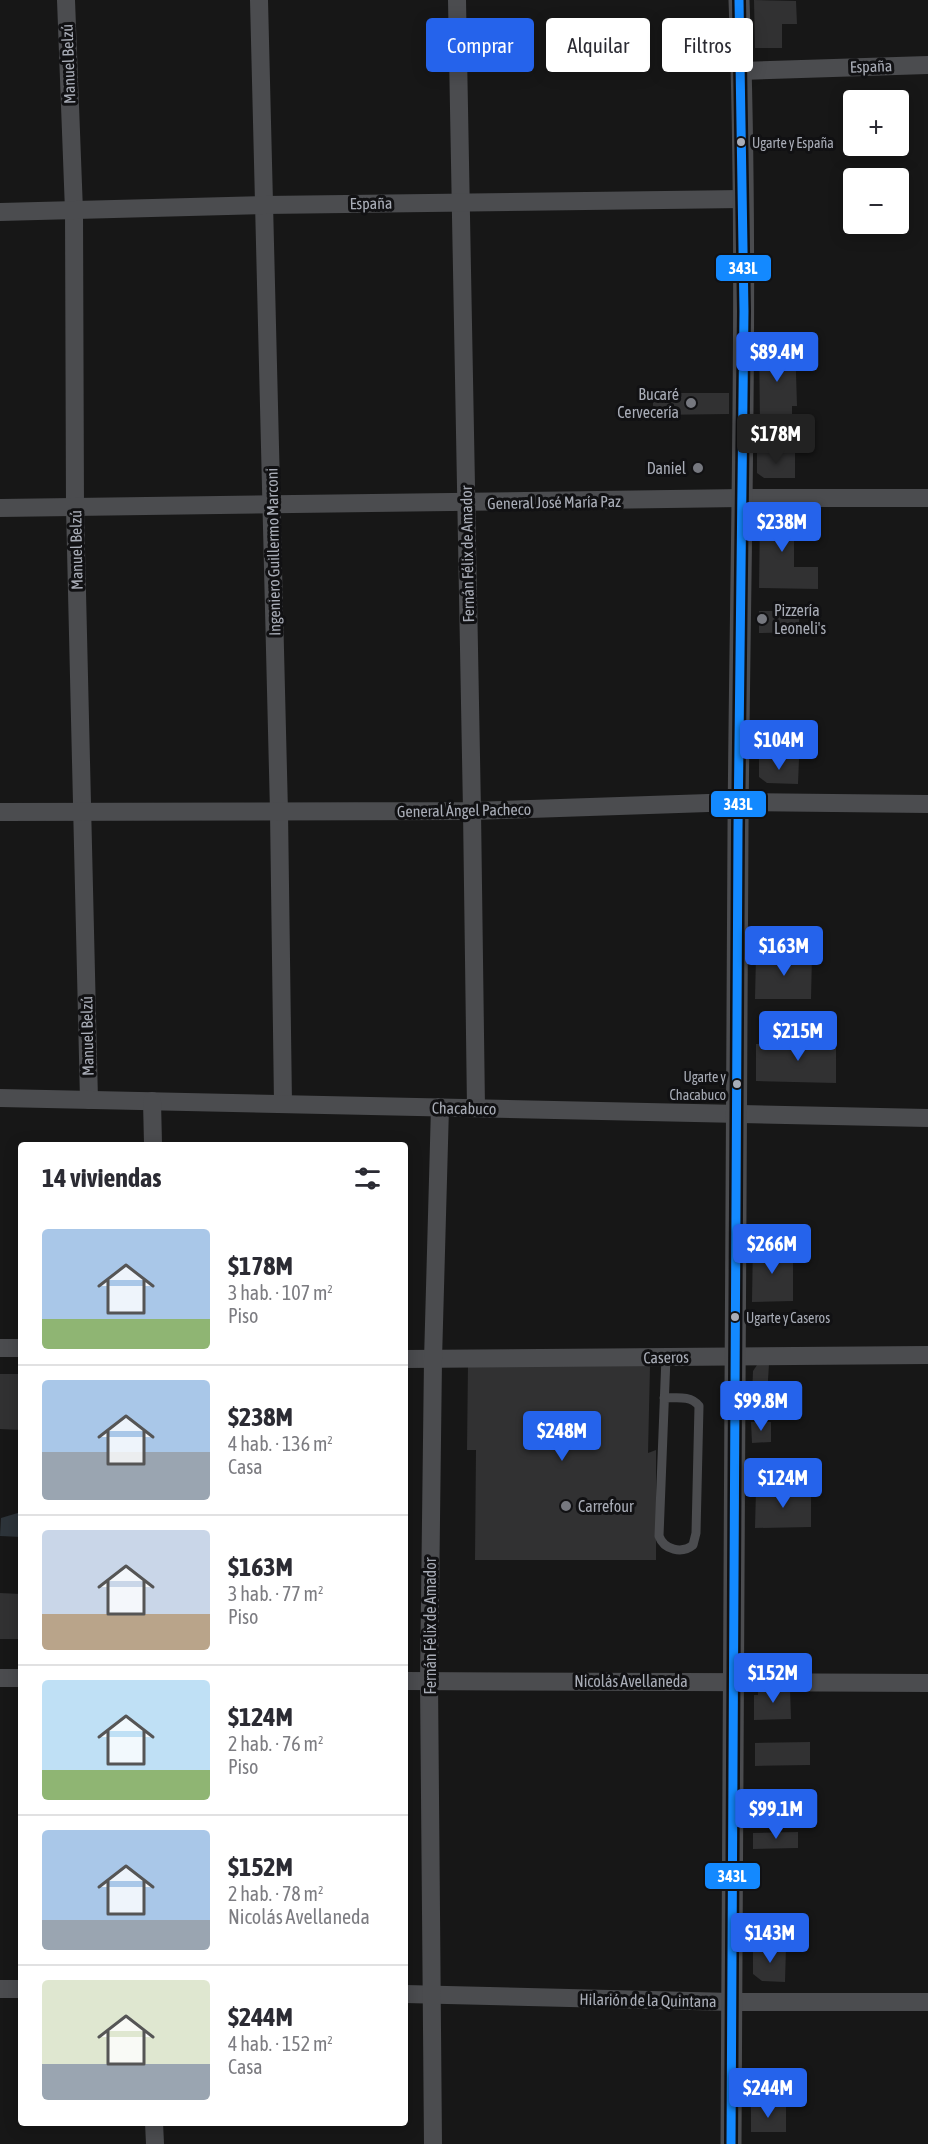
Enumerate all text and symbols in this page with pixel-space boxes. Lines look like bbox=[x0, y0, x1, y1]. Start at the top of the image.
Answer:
chip: Comprar bbox=[426, 18, 534, 72]
chip: Alquilar bbox=[546, 18, 650, 72]
chip: Filtros bbox=[662, 18, 753, 72]
street label: Manuel Belzú bbox=[58, 24, 78, 104]
street label: España bbox=[849, 56, 893, 77]
map controls bbox=[843, 90, 909, 234]
button: + bbox=[843, 90, 909, 156]
place label: Ugarte y España bbox=[752, 135, 834, 151]
marker: Ugarte y España bbox=[735, 136, 747, 148]
button: − bbox=[843, 168, 909, 234]
street label: España bbox=[349, 194, 393, 213]
line badge: 343L bbox=[715, 254, 772, 282]
text: 343L bbox=[729, 259, 758, 277]
pin: $89.4M bbox=[728, 332, 826, 383]
text: $89.4M bbox=[750, 340, 804, 363]
place label: Bucaré Cervecería bbox=[617, 385, 679, 421]
marker: Bucaré Cervecería bbox=[684, 396, 698, 410]
pin: $178M bbox=[734, 414, 818, 465]
text: $178M bbox=[751, 422, 801, 445]
place label: Daniel bbox=[647, 459, 687, 477]
marker: Daniel bbox=[691, 461, 705, 475]
street label: Ingeniero Guillermo Marconi bbox=[263, 468, 284, 636]
street label: Fernán Félix de Amador bbox=[457, 485, 477, 623]
street label: General José María Paz bbox=[487, 492, 621, 512]
pin: $238M bbox=[740, 502, 824, 553]
street label: Manuel Belzú bbox=[66, 510, 86, 590]
text: $238M bbox=[757, 510, 807, 533]
place label: Pizzería Leoneli's bbox=[774, 601, 826, 637]
marker: Pizzería Leoneli's bbox=[755, 612, 769, 626]
pin: $104M bbox=[737, 720, 821, 771]
text: $104M bbox=[754, 728, 804, 751]
line badge: 343L bbox=[710, 790, 767, 818]
text: 343L bbox=[724, 795, 753, 813]
street label: General Ángel Pacheco bbox=[397, 800, 531, 821]
pin: $163M bbox=[742, 926, 826, 977]
text: $163M bbox=[759, 934, 809, 957]
street label: Manuel Belzú bbox=[77, 996, 97, 1076]
pin: $215M bbox=[756, 1011, 840, 1062]
text: $215M bbox=[773, 1019, 823, 1042]
place label: Ugarte y Chacabuco bbox=[670, 1069, 726, 1103]
marker: Ugarte y Chacabuco bbox=[731, 1078, 743, 1090]
street label: Chacabuco bbox=[432, 1098, 496, 1118]
icon: filters bbox=[351, 1162, 384, 1195]
text: 14 viviendas bbox=[42, 1163, 161, 1193]
pin: $266M bbox=[730, 1224, 814, 1275]
text: $266M bbox=[747, 1232, 797, 1255]
text: $178M bbox=[228, 1251, 293, 1281]
icon: home bbox=[90, 1253, 162, 1325]
text: 3 hab. · 107 m² bbox=[228, 1281, 333, 1304]
text: Piso bbox=[228, 1304, 258, 1327]
place label: Ugarte y Caseros bbox=[746, 1310, 830, 1326]
marker: Ugarte y Caseros bbox=[729, 1311, 741, 1323]
street label: Caseros bbox=[643, 1348, 689, 1366]
pin: $99.8M bbox=[712, 1381, 810, 1432]
text: $99.8M bbox=[734, 1389, 788, 1412]
text: $238M bbox=[228, 1402, 293, 1432]
icon: home bbox=[90, 1404, 162, 1476]
pin: $248M bbox=[520, 1411, 604, 1462]
text: $248M bbox=[537, 1419, 587, 1442]
text: 4 hab. · 136 m² bbox=[228, 1432, 333, 1455]
text: Casa bbox=[228, 1455, 263, 1478]
pin: $124M bbox=[741, 1458, 825, 1509]
text: $124M bbox=[758, 1466, 808, 1489]
place label: Carrefour bbox=[578, 1497, 634, 1515]
marker: Carrefour bbox=[559, 1499, 573, 1513]
text: $163M bbox=[228, 1552, 293, 1582]
icon: home bbox=[90, 1554, 162, 1626]
street label: Fernán Félix de Amador bbox=[421, 1557, 439, 1694]
text: 3 hab. · 77 m² bbox=[228, 1582, 323, 1605]
text: Piso bbox=[228, 1605, 258, 1628]
pin: $152M bbox=[731, 1653, 815, 1704]
text: $152M bbox=[748, 1661, 798, 1684]
street label: Nicolás Avellaneda bbox=[574, 1672, 688, 1690]
text: $124M bbox=[228, 1702, 293, 1732]
icon: home bbox=[90, 1704, 162, 1776]
text: 2 hab. · 76 m² bbox=[228, 1732, 323, 1755]
text: Piso bbox=[228, 1755, 258, 1778]
pin: $99.1M bbox=[727, 1789, 825, 1840]
text: $99.1M bbox=[749, 1797, 803, 1820]
text: $152M bbox=[228, 1852, 293, 1882]
icon: home bbox=[90, 1854, 162, 1926]
line badge: 343L bbox=[704, 1862, 761, 1890]
text: 343L bbox=[718, 1867, 747, 1885]
text: 2 hab. · 78 m² bbox=[228, 1882, 323, 1905]
text: Nicolás Avellaneda bbox=[228, 1905, 370, 1928]
pin: $143M bbox=[728, 1913, 812, 1964]
text: $143M bbox=[745, 1921, 795, 1944]
street label: Hilarión de la Quintana bbox=[579, 1990, 717, 2010]
text: $244M bbox=[228, 2002, 293, 2032]
icon: home bbox=[90, 2004, 162, 2076]
text: 4 hab. · 152 m² bbox=[228, 2032, 333, 2055]
text: Casa bbox=[228, 2055, 263, 2078]
pin: $244M bbox=[726, 2068, 810, 2119]
text: $244M bbox=[743, 2076, 793, 2099]

